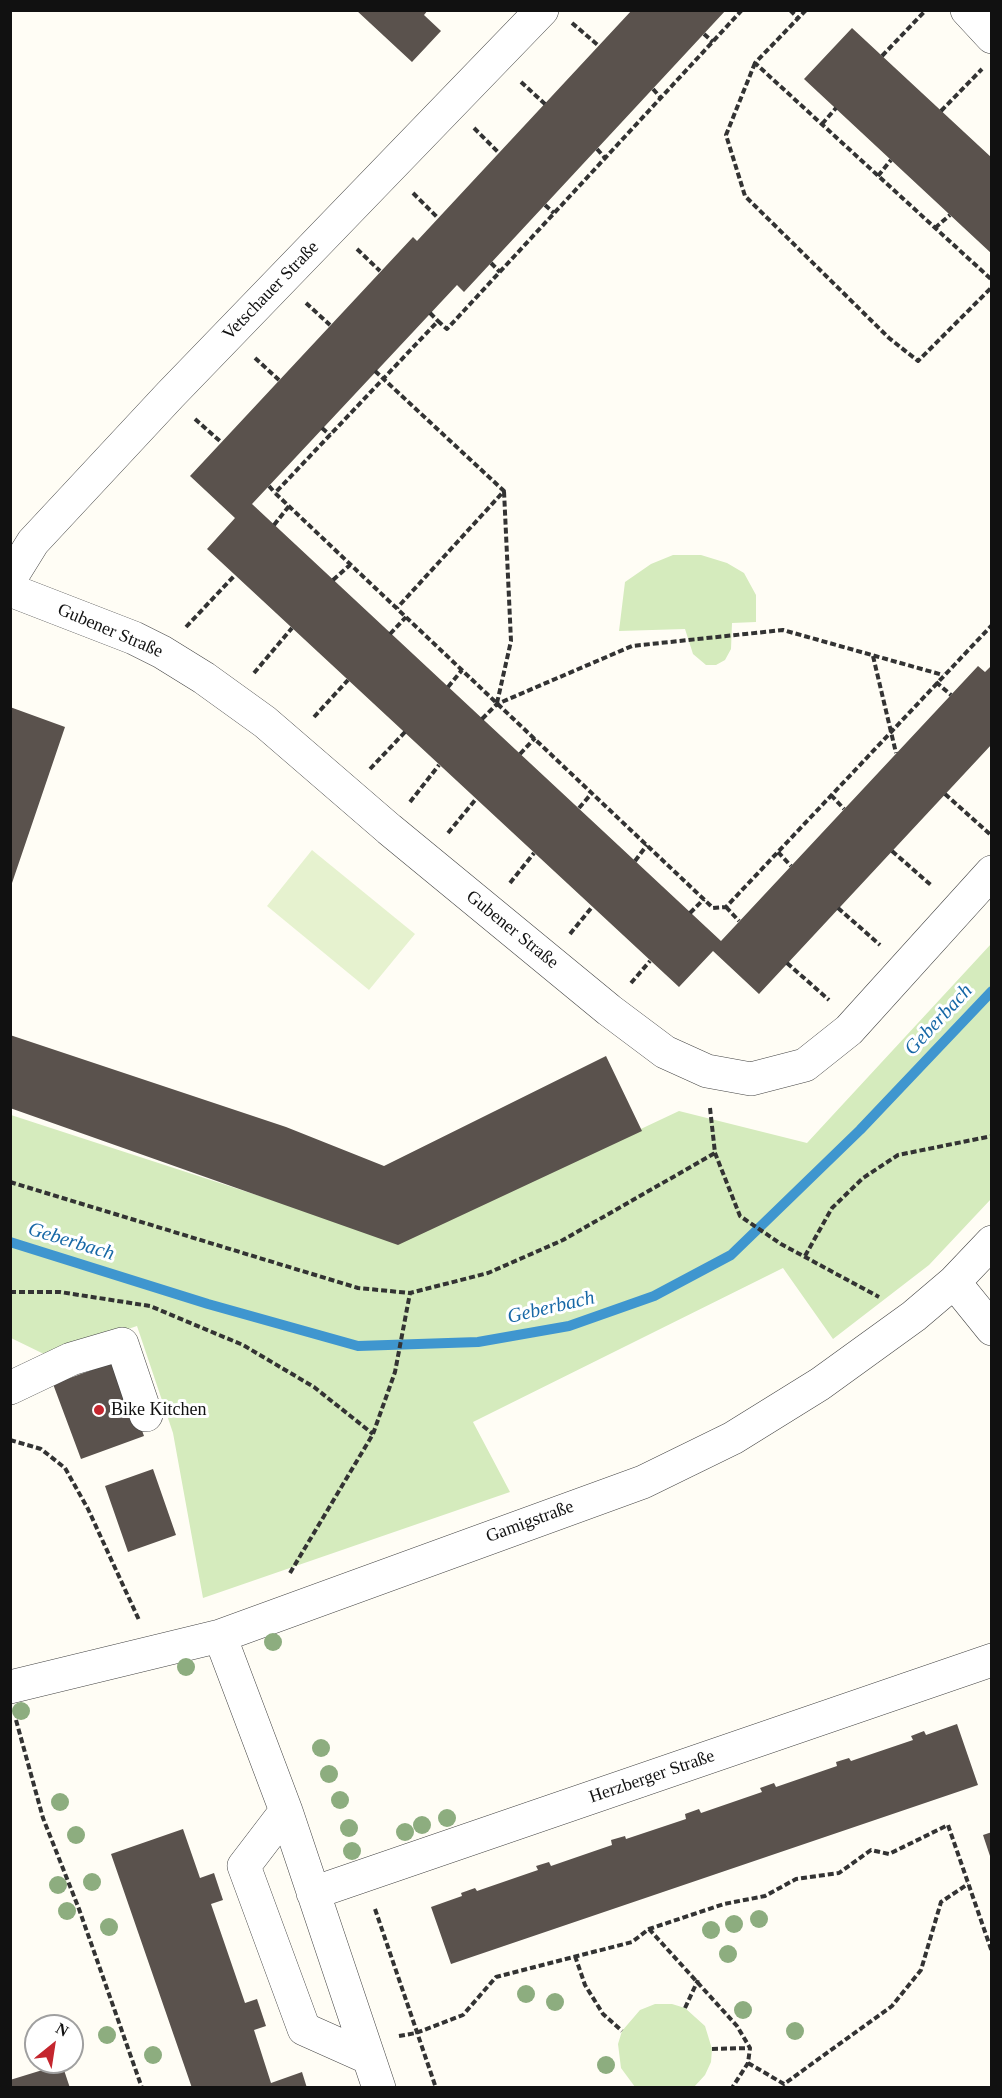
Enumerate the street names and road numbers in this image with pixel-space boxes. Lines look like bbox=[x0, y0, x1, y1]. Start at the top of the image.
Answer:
street label: Vetschauer Straße bbox=[218, 237, 324, 345]
street label: Gubener Straße bbox=[54, 599, 166, 663]
street label: Gubener Straße bbox=[462, 886, 562, 974]
street label: Gamigstraße bbox=[483, 1496, 577, 1548]
street label: Herzberger Straße bbox=[587, 1745, 717, 1809]

